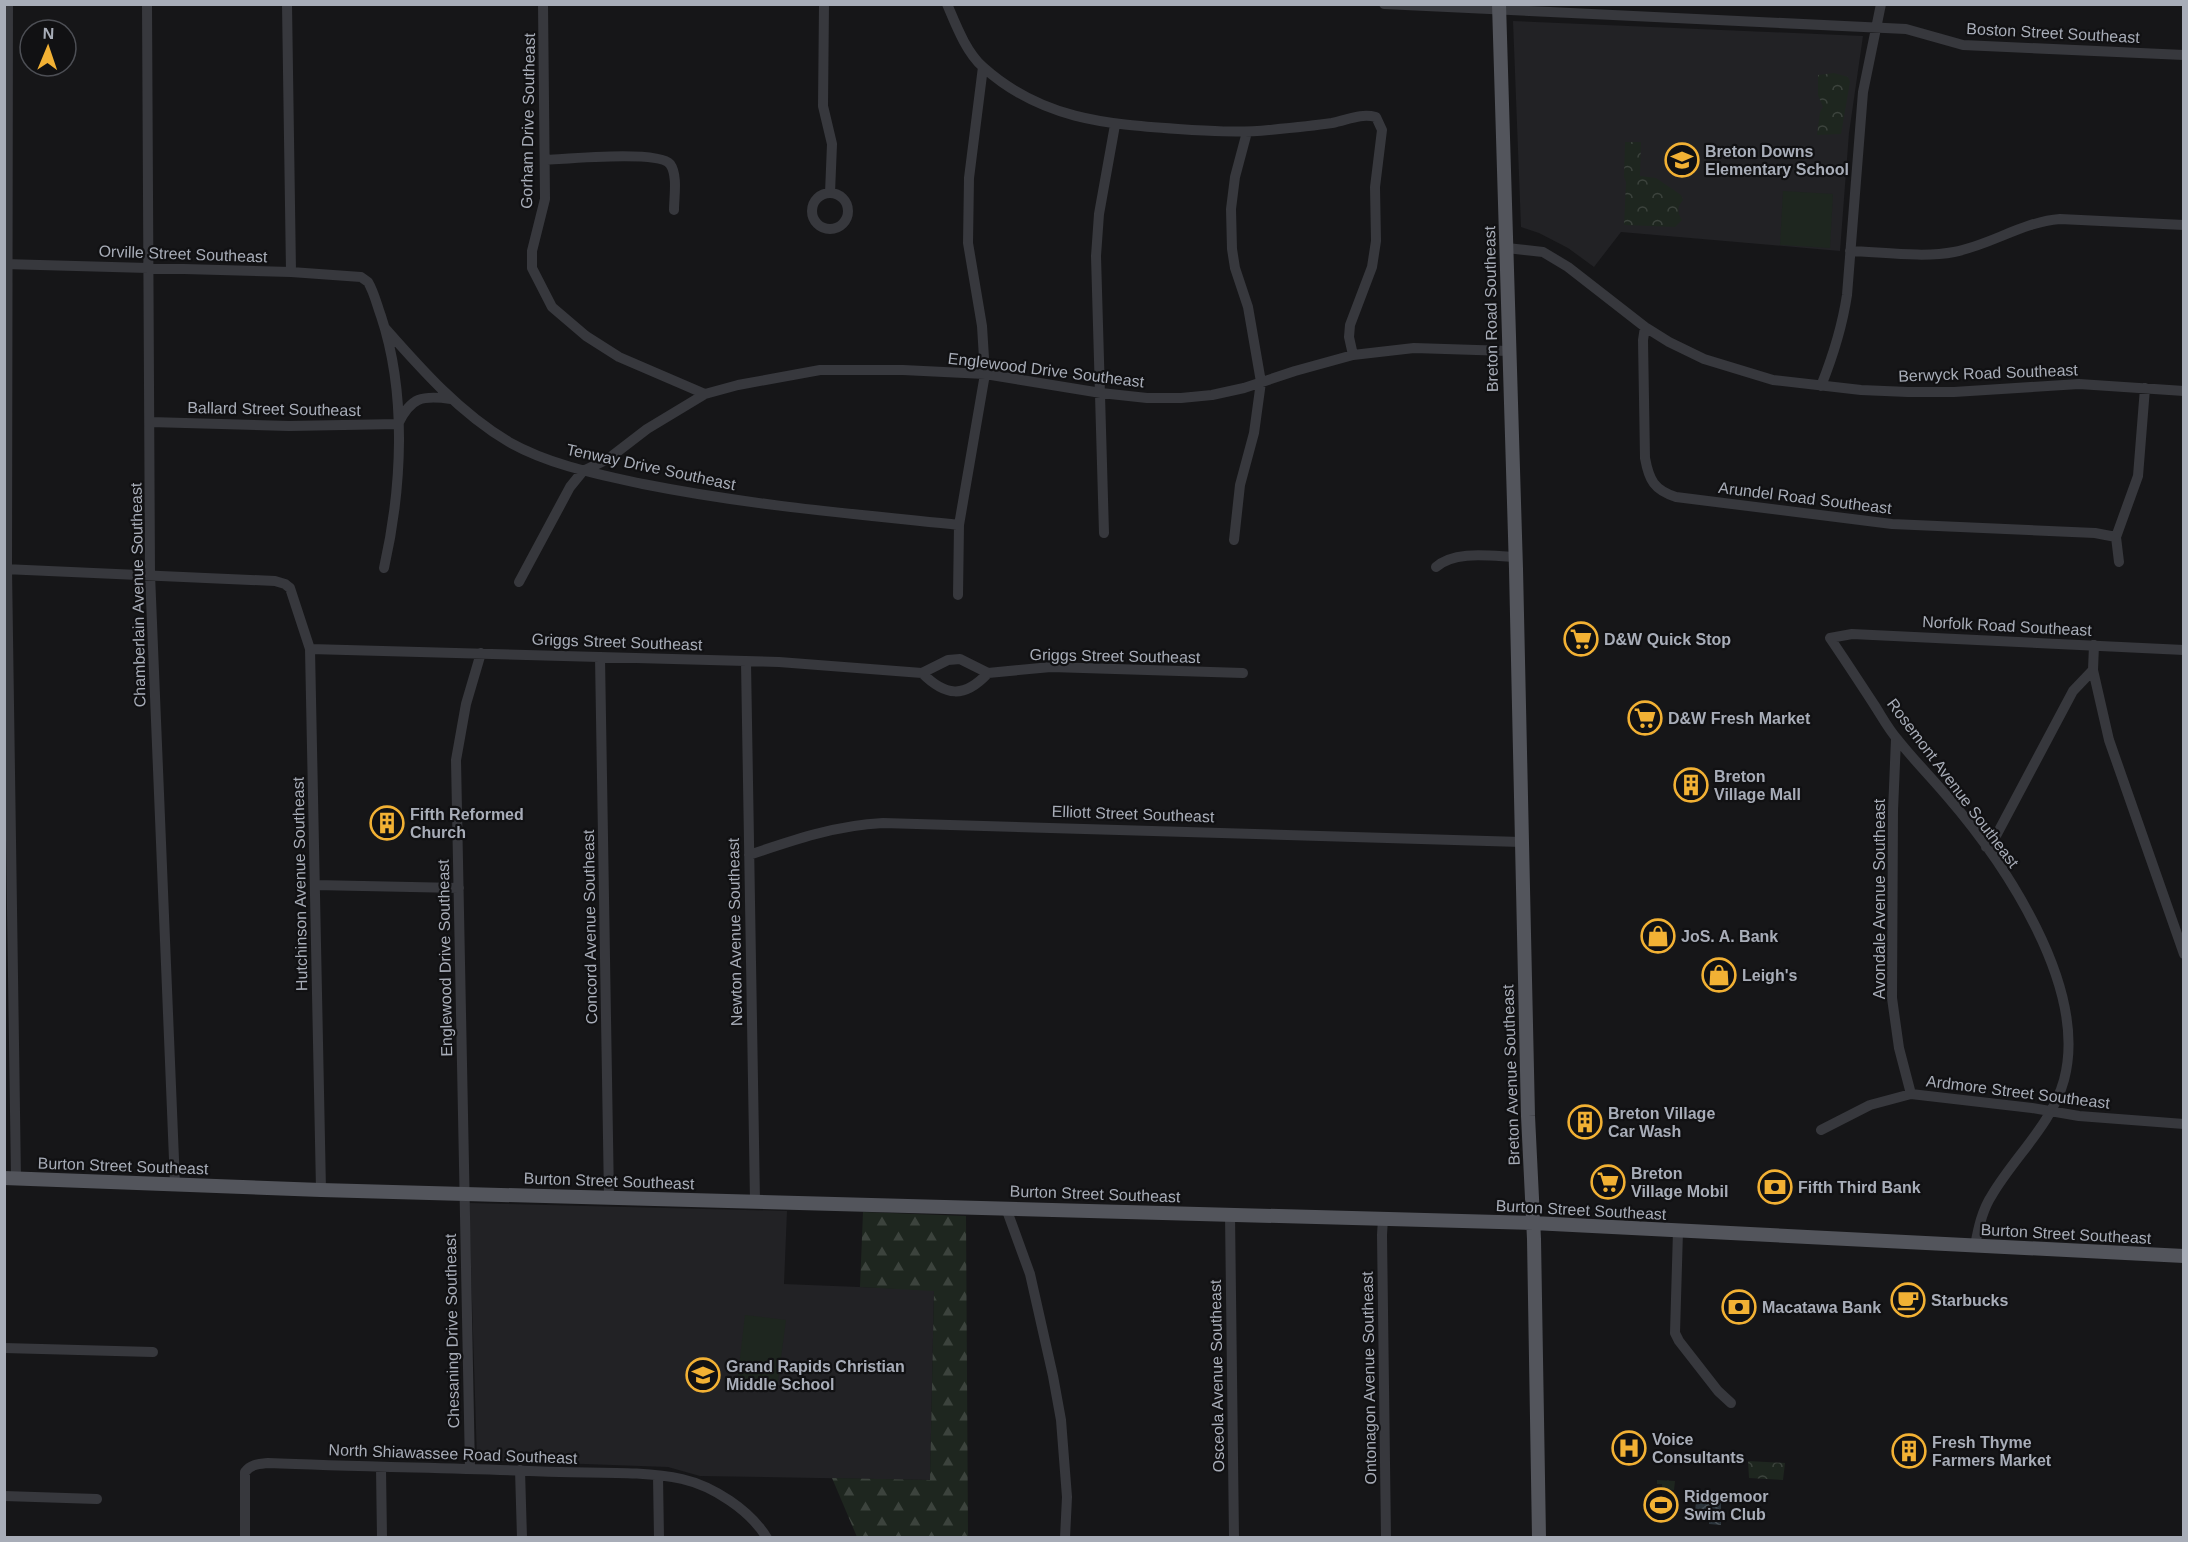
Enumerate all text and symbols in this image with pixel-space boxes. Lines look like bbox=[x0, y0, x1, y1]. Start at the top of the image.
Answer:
north arrow bbox=[18, 18, 78, 78]
street label: Boston Street Southeast bbox=[1966, 20, 2141, 46]
text: N bbox=[42, 25, 55, 42]
street label: Gorham Drive Southeast bbox=[518, 32, 538, 209]
school or university icon: Breton Downs Elementary School bbox=[1664, 142, 1700, 178]
place label: Breton Downs Elementary School bbox=[1705, 143, 1849, 178]
street label: Breton Road Southeast bbox=[1481, 225, 1501, 392]
street label: Orville Street Southeast bbox=[98, 243, 268, 265]
street label: Englewood Drive Southeast bbox=[947, 350, 1146, 391]
street label: Berwyck Road Southeast bbox=[1898, 361, 2079, 385]
street label: Ballard Street Southeast bbox=[187, 399, 361, 419]
street label: Tenway Drive Southeast bbox=[565, 441, 738, 493]
street label: Arundel Road Southeast bbox=[1717, 479, 1893, 517]
street label: Chamberlain Avenue Southeast bbox=[128, 482, 148, 708]
street label: Norfolk Road Southeast bbox=[1922, 613, 2093, 639]
supermarket icon: D&W Quick Stop bbox=[1563, 621, 1599, 657]
street label: Griggs Street Southeast bbox=[531, 631, 703, 653]
place label: D&W Quick Stop bbox=[1604, 631, 1731, 648]
street label: Griggs Street Southeast bbox=[1029, 646, 1201, 666]
street label: Rosemont Avenue Southeast bbox=[1884, 695, 2022, 871]
supermarket icon: D&W Fresh Market bbox=[1627, 700, 1663, 736]
place label: D&W Fresh Market bbox=[1668, 710, 1811, 727]
building icon: Breton Village Mall bbox=[1673, 767, 1709, 803]
place label: Breton Village Mall bbox=[1714, 768, 1801, 803]
street label: Hutchinson Avenue Southeast bbox=[290, 776, 310, 991]
street label: Avondale Avenue Southeast bbox=[1871, 798, 1888, 999]
street label: Elliott Street Southeast bbox=[1051, 803, 1215, 825]
building icon: Fifth Reformed Church bbox=[369, 805, 405, 841]
place label: Fifth Reformed Church bbox=[410, 806, 524, 841]
street label: Concord Avenue Southeast bbox=[580, 829, 600, 1024]
street label: Newton Avenue Southeast bbox=[725, 837, 745, 1026]
street label: Englewood Drive Southeast bbox=[435, 859, 455, 1057]
shop icon: JoS. A. Bank bbox=[1640, 918, 1676, 954]
place label: JoS. A. Bank bbox=[1681, 928, 1778, 945]
shop icon: Leigh's bbox=[1701, 957, 1737, 993]
place label: Leigh's bbox=[1742, 967, 1797, 984]
street label: Breton Avenue Southeast bbox=[1499, 984, 1523, 1166]
street label: Ardmore Street Southeast bbox=[1925, 1072, 2111, 1112]
building icon: Breton Village Car Wash bbox=[1567, 1104, 1603, 1140]
place label: Breton Village Car Wash bbox=[1608, 1105, 1715, 1140]
street label: Burton Street Southeast bbox=[37, 1155, 209, 1177]
supermarket icon: Breton Village Mobil bbox=[1590, 1164, 1626, 1200]
place label: Breton Village Mobil bbox=[1631, 1165, 1729, 1200]
bank icon: Fifth Third Bank bbox=[1757, 1169, 1793, 1205]
street label: Burton Street Southeast bbox=[523, 1170, 695, 1192]
place label: Fifth Third Bank bbox=[1798, 1179, 1921, 1196]
street label: Burton Street Southeast bbox=[1009, 1183, 1181, 1205]
street label: Burton Street Southeast bbox=[1495, 1197, 1667, 1223]
street label: Burton Street Southeast bbox=[1980, 1221, 2152, 1247]
street label: Chesaning Drive Southeast bbox=[442, 1233, 462, 1429]
street label: Ontonagon Avenue Southeast bbox=[1359, 1271, 1379, 1485]
street label: Osceola Avenue Southeast bbox=[1207, 1279, 1227, 1473]
cafe icon: Starbucks bbox=[1890, 1282, 1926, 1318]
bank icon: Macatawa Bank bbox=[1721, 1289, 1757, 1325]
place label: Starbucks bbox=[1931, 1292, 2008, 1309]
place label: Macatawa Bank bbox=[1762, 1299, 1881, 1316]
school or university icon: Grand Rapids Christian Middle School bbox=[685, 1357, 721, 1393]
place label: Grand Rapids Christian Middle School bbox=[726, 1358, 905, 1393]
hospital icon: Voice Consultants bbox=[1611, 1430, 1647, 1466]
place label: Voice Consultants bbox=[1652, 1431, 1745, 1466]
building icon: Fresh Thyme Farmers Market bbox=[1891, 1433, 1927, 1469]
place label: Fresh Thyme Farmers Market bbox=[1932, 1434, 2052, 1469]
street label: North Shiawassee Road Southeast bbox=[328, 1441, 578, 1467]
sports icon: Ridgemoor Swim Club bbox=[1643, 1487, 1679, 1523]
place label: Ridgemoor Swim Club bbox=[1684, 1488, 1768, 1523]

